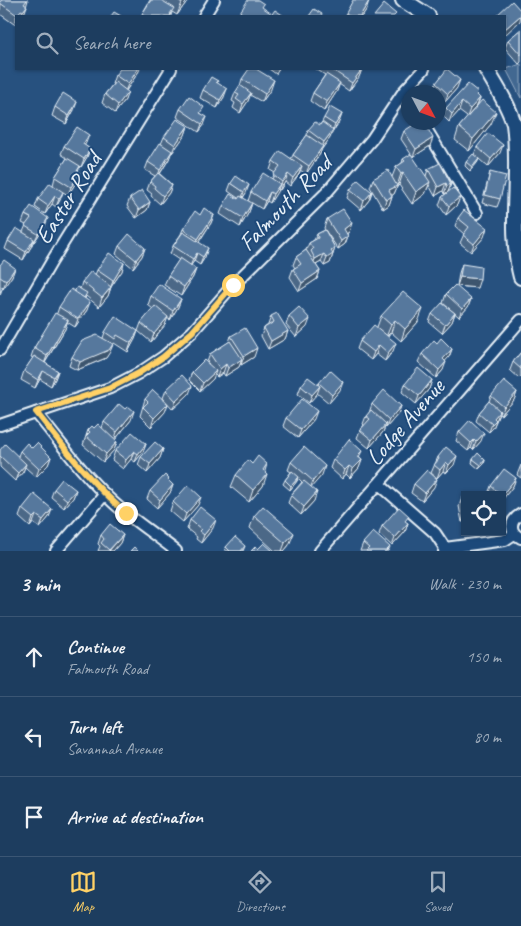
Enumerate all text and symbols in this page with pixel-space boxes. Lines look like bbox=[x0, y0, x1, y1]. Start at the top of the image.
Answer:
search box bbox=[15, 15, 506, 70]
icon: search bbox=[33, 29, 61, 57]
text: Search here bbox=[73, 31, 150, 55]
north arrow bbox=[401, 85, 446, 130]
street label: Easter Road bbox=[28, 144, 110, 249]
street label: Falmouth Road bbox=[232, 146, 341, 257]
route start bbox=[222, 274, 245, 297]
street label: Lodge Avenue bbox=[359, 371, 452, 472]
map controls bbox=[461, 491, 506, 536]
button: locate bbox=[461, 491, 506, 536]
route end bbox=[115, 502, 138, 525]
text: 3 min bbox=[20, 571, 60, 597]
text: Walk · 230 m bbox=[429, 574, 501, 594]
text: Continue bbox=[67, 635, 124, 659]
icon: ahead bbox=[20, 643, 48, 671]
text: 150 m bbox=[467, 647, 501, 667]
text: Falmouth Road bbox=[67, 659, 148, 679]
text: Turn left bbox=[67, 715, 122, 739]
icon: left bbox=[20, 723, 48, 751]
text: 80 m bbox=[474, 727, 501, 747]
text: Savannah Avenue bbox=[67, 739, 162, 759]
icon: arrive bbox=[20, 803, 48, 831]
text: Arrive at destination bbox=[67, 805, 203, 829]
tab: Map bbox=[69, 868, 97, 915]
tab: Directions bbox=[236, 868, 285, 915]
tab: Saved bbox=[424, 868, 452, 915]

